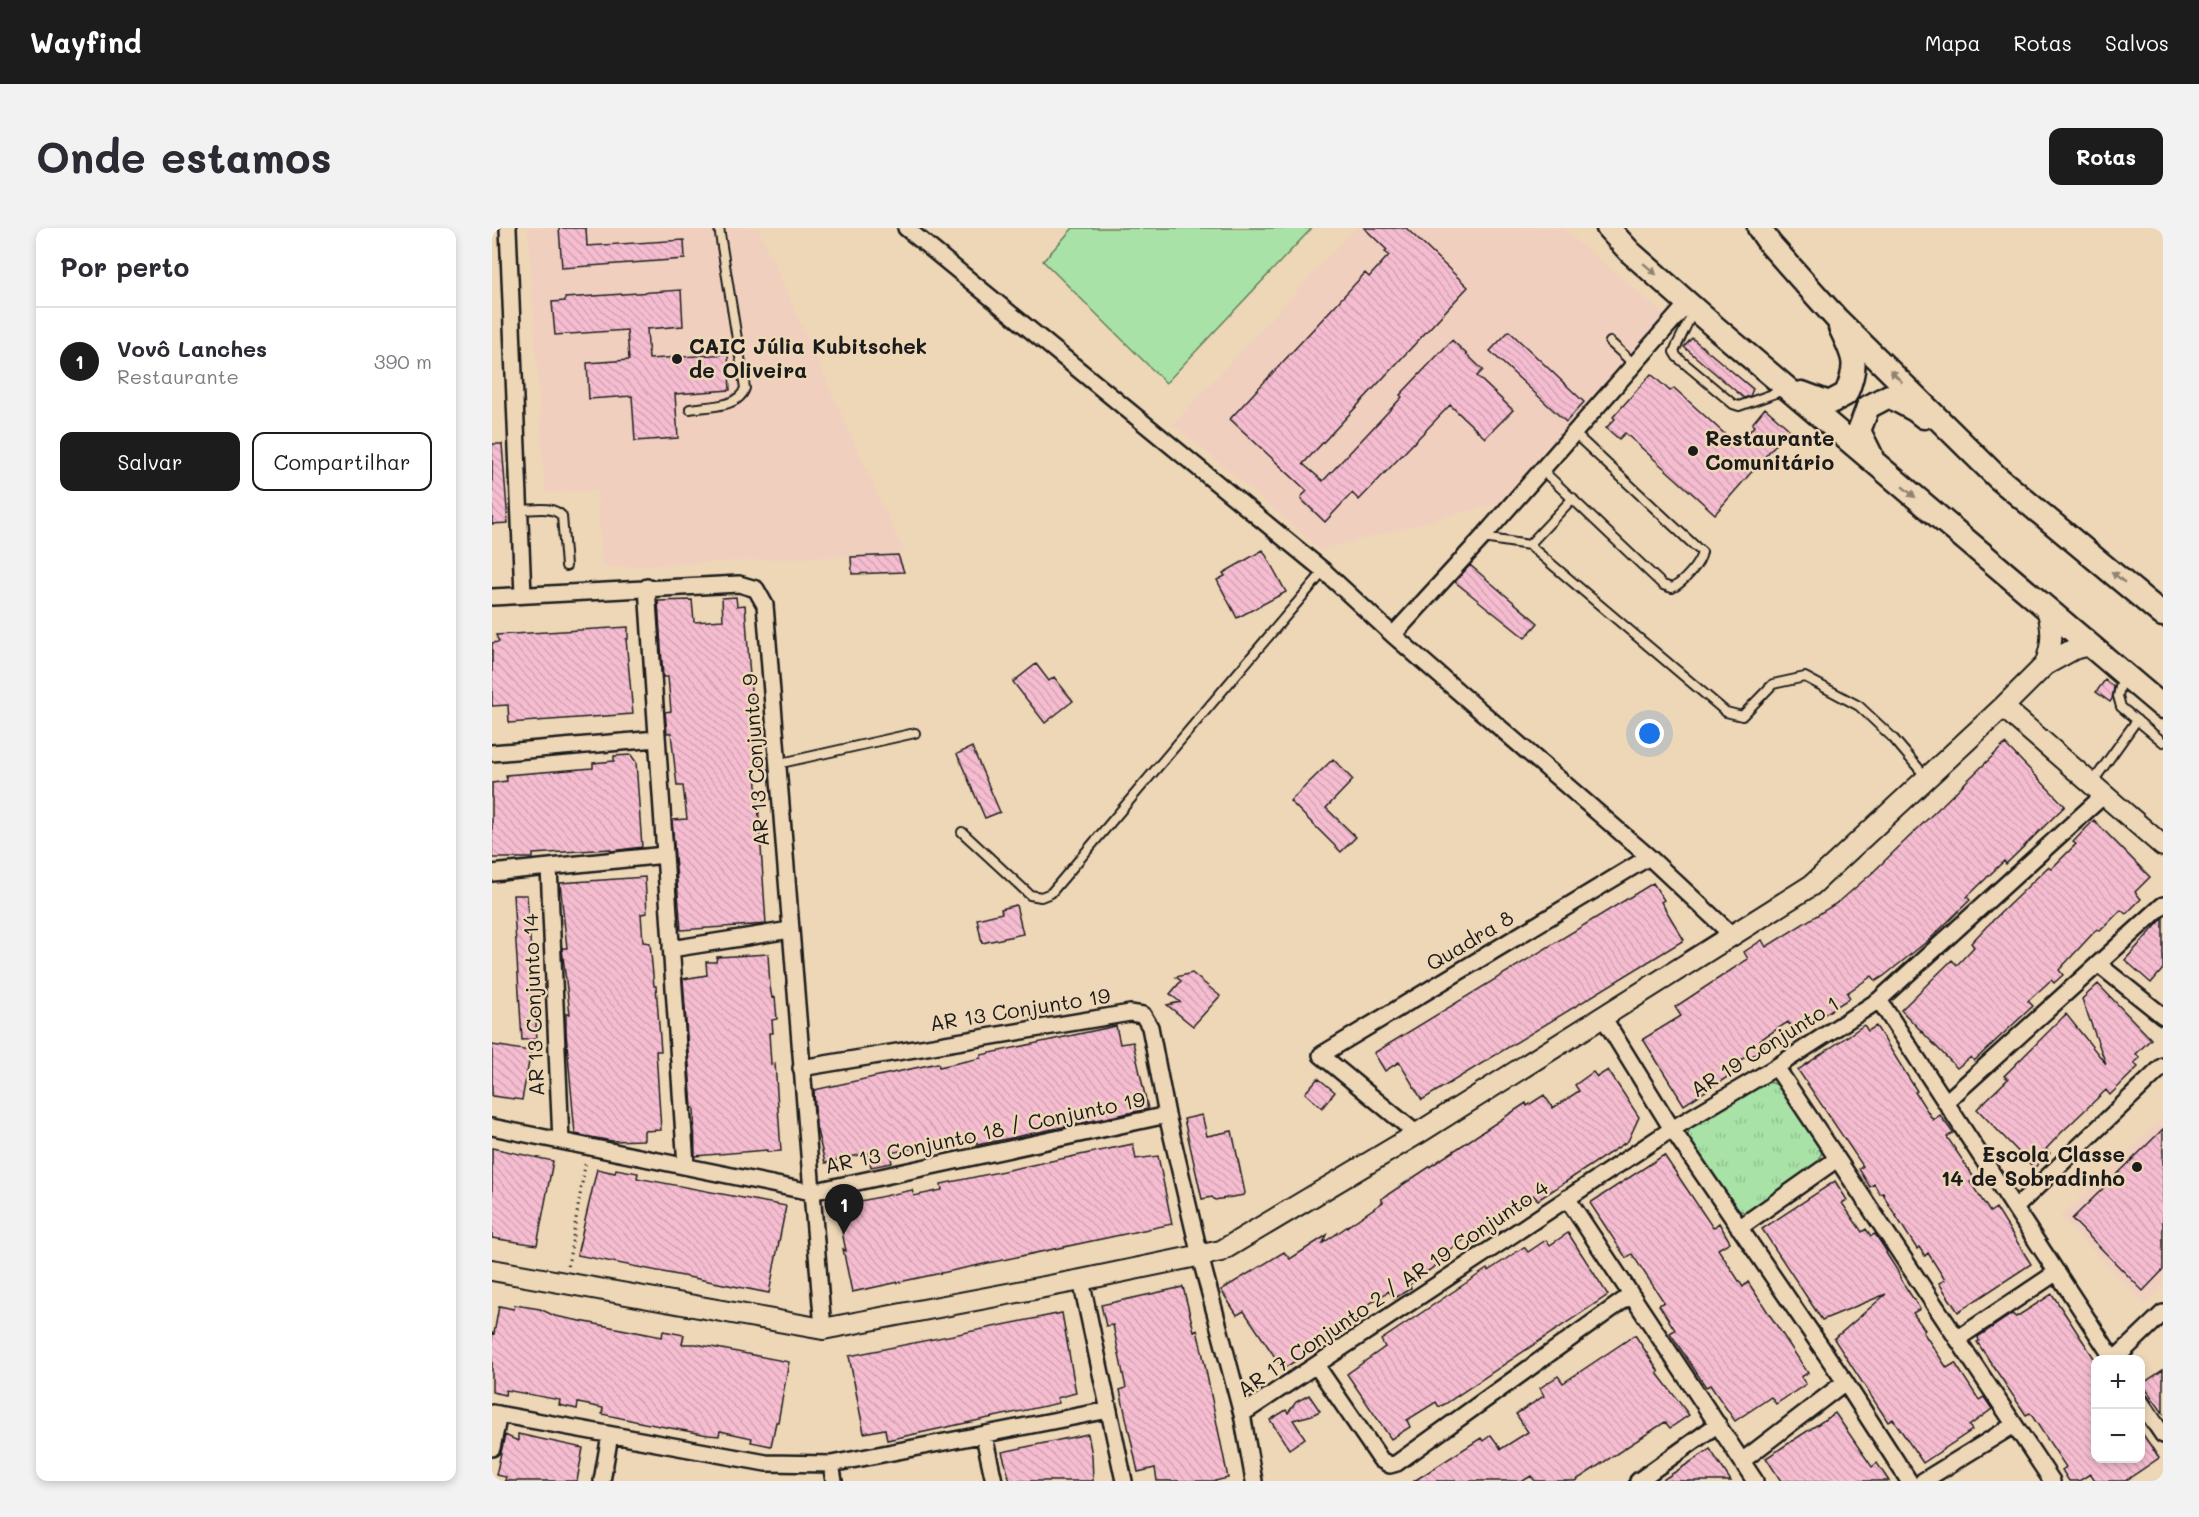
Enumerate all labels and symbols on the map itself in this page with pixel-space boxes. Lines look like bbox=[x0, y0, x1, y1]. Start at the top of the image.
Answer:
one-way arrow bbox=[1642, 262, 1657, 276]
place label: CAIC Júlia Kubitschek de Oliveira bbox=[689, 332, 927, 383]
marker: CAIC Júlia Kubitschek de Oliveira bbox=[670, 352, 684, 366]
one-way arrow bbox=[1889, 370, 1903, 384]
place label: Restaurante Comunitário bbox=[1705, 424, 1835, 475]
marker: Restaurante Comunitário bbox=[1686, 444, 1700, 458]
one-way arrow bbox=[1901, 485, 1917, 498]
one-way arrow bbox=[2111, 571, 2126, 584]
street label: AR 13 Conjunto 9 bbox=[735, 673, 774, 847]
your location bbox=[1635, 719, 1664, 748]
street label: Quadra 8 bbox=[1421, 903, 1518, 976]
street label: AR 13 Conjunto 14 bbox=[516, 913, 549, 1097]
street label: AR 13 Conjunto 19 bbox=[927, 981, 1112, 1036]
street label: AR 19 Conjunto 1 bbox=[1685, 989, 1844, 1102]
street label: AR 13 Conjunto 18 / Conjunto 19 bbox=[822, 1084, 1147, 1179]
place label: Escola Classe 14 de Sobradinho bbox=[1941, 1140, 2125, 1191]
marker: Escola Classe 14 de Sobradinho bbox=[2130, 1160, 2144, 1174]
street label: AR 17 Conjunto 2 / AR 19 Conjunto 4 bbox=[1231, 1173, 1553, 1402]
pin: 1 bbox=[824, 1184, 864, 1234]

